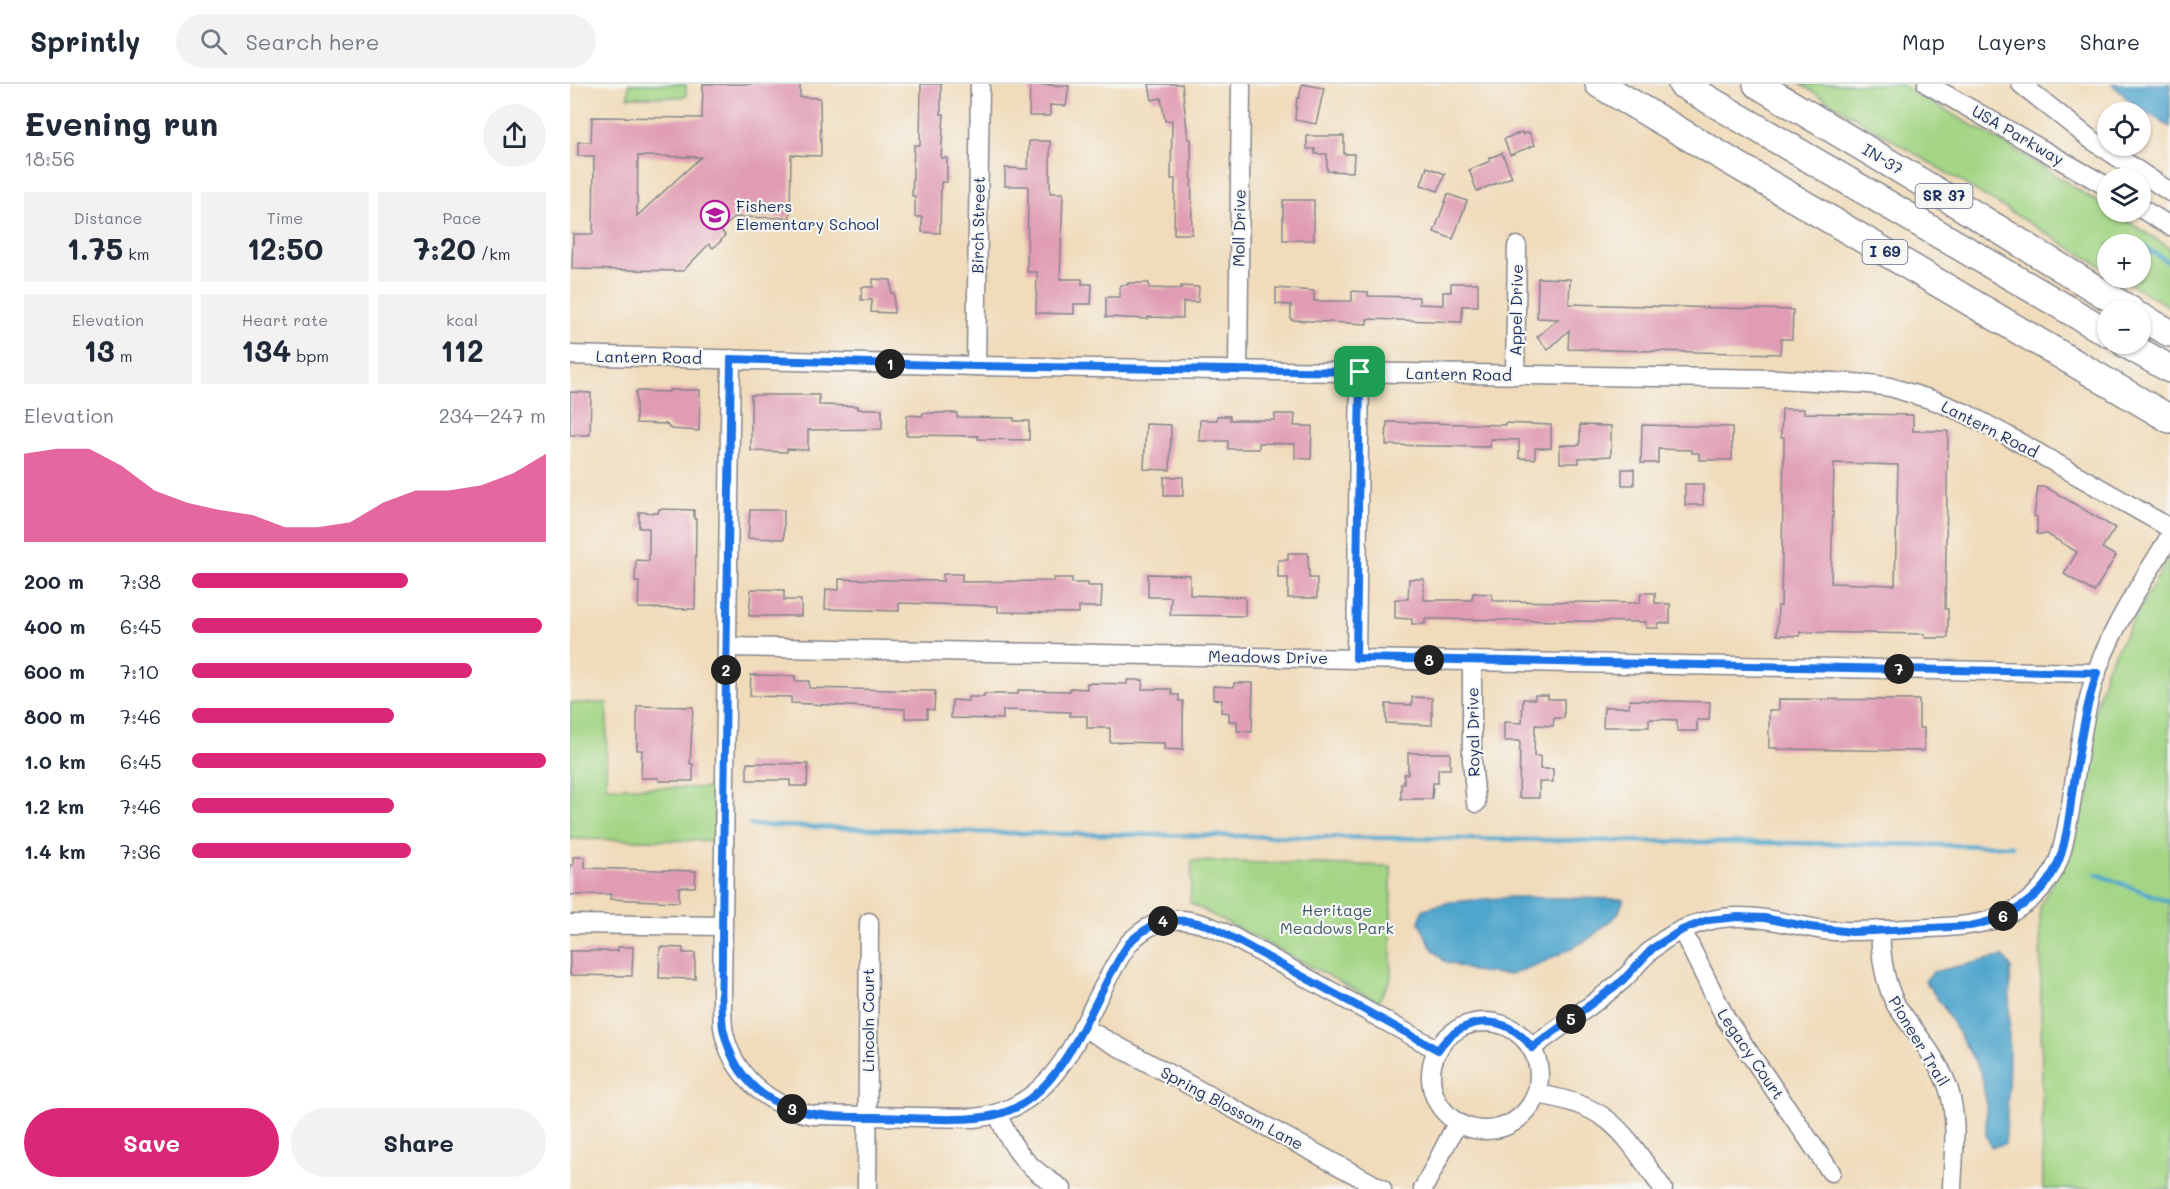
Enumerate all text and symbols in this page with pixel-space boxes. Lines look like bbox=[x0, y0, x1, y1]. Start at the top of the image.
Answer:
search box bbox=[176, 14, 596, 68]
text: Sprintly bbox=[30, 23, 140, 59]
icon: search bbox=[197, 25, 230, 58]
text: Search here bbox=[245, 27, 379, 56]
text: Map bbox=[1902, 28, 1945, 55]
text: Layers bbox=[1978, 28, 2047, 55]
text: Share bbox=[2080, 28, 2140, 55]
street label: USA Parkway bbox=[1968, 100, 2068, 169]
text: Evening run bbox=[24, 101, 218, 144]
map controls bbox=[2097, 102, 2151, 354]
button: locate bbox=[2097, 102, 2151, 156]
button: share bbox=[483, 104, 546, 167]
street label: IN-37 bbox=[1859, 138, 1908, 179]
text: 18:56 bbox=[24, 145, 75, 171]
button: layers bbox=[2097, 168, 2151, 222]
street label: Birch Street bbox=[966, 176, 989, 274]
road number: SR 37 bbox=[1916, 184, 1972, 208]
street label: Moll Drive bbox=[1227, 189, 1250, 267]
place label: Fishers Elementary School bbox=[736, 195, 880, 234]
school or university icon: Fishers Elementary School bbox=[699, 199, 731, 231]
text: Distance bbox=[74, 207, 142, 228]
text: Time bbox=[267, 207, 303, 228]
text: Pace bbox=[442, 207, 482, 228]
text: 1.75 bbox=[66, 228, 123, 268]
text: 12:50 bbox=[247, 228, 323, 268]
text: 7:20 bbox=[413, 228, 476, 268]
button: + bbox=[2097, 234, 2151, 288]
road number: I 69 bbox=[1862, 240, 1908, 264]
text: km bbox=[123, 243, 150, 264]
text: /km bbox=[476, 243, 511, 264]
street label: Appel Drive bbox=[1504, 264, 1527, 356]
button: − bbox=[2097, 300, 2151, 354]
text: Elevation bbox=[72, 309, 144, 330]
text: Heart rate bbox=[242, 309, 328, 330]
text: kcal bbox=[446, 309, 478, 330]
text: 13 bbox=[83, 330, 115, 370]
text: 134 bbox=[241, 330, 291, 370]
text: 112 bbox=[440, 330, 484, 370]
text: m bbox=[115, 345, 133, 366]
text: bpm bbox=[291, 345, 329, 366]
street label: Lantern Road bbox=[596, 345, 702, 368]
pin bbox=[1334, 346, 1385, 397]
pin: 1 bbox=[875, 349, 905, 379]
text: 1 bbox=[886, 353, 894, 374]
icon: arrive bbox=[1343, 355, 1376, 388]
street label: Lantern Road bbox=[1406, 362, 1512, 385]
street label: Lantern Road bbox=[1938, 395, 2042, 462]
text: Elevation bbox=[24, 402, 114, 428]
text: 234–247 m bbox=[439, 402, 546, 428]
text: 200 m bbox=[24, 568, 84, 594]
text: 7:38 bbox=[120, 568, 161, 594]
text: 400 m bbox=[24, 613, 85, 639]
text: 6:45 bbox=[120, 613, 162, 639]
street label: Meadows Drive bbox=[1208, 645, 1328, 668]
pin: 8 bbox=[1414, 645, 1444, 675]
text: 8 bbox=[1424, 649, 1434, 670]
pin: 7 bbox=[1884, 654, 1914, 684]
pin: 2 bbox=[711, 655, 741, 685]
text: 600 m bbox=[24, 658, 85, 684]
text: 7:10 bbox=[120, 658, 159, 684]
text: 7 bbox=[1895, 658, 1903, 679]
text: 2 bbox=[722, 659, 730, 680]
street label: Royal Drive bbox=[1461, 687, 1484, 777]
text: 800 m bbox=[24, 703, 85, 729]
text: 7:46 bbox=[120, 703, 161, 729]
text: 1.0 km bbox=[24, 748, 86, 774]
text: 6:45 bbox=[120, 748, 162, 774]
text: 1.2 km bbox=[24, 793, 84, 819]
text: 7:46 bbox=[120, 793, 161, 819]
text: 1.4 km bbox=[24, 838, 86, 864]
text: 7:36 bbox=[120, 838, 161, 864]
park label: Heritage Meadows Park bbox=[1280, 899, 1394, 938]
pin: 6 bbox=[1988, 901, 2018, 931]
text: 6 bbox=[1998, 905, 2008, 926]
pin: 4 bbox=[1148, 906, 1178, 936]
text: 4 bbox=[1158, 910, 1168, 931]
street label: Lincoln Court bbox=[857, 968, 878, 1072]
street label: Pioneer Trail bbox=[1884, 992, 1955, 1090]
pin: 5 bbox=[1556, 1004, 1586, 1034]
street label: Legacy Court bbox=[1713, 1004, 1790, 1103]
text: 5 bbox=[1566, 1008, 1576, 1029]
street label: Spring Blossom Lane bbox=[1157, 1061, 1307, 1154]
pin: 3 bbox=[777, 1094, 807, 1124]
text: 3 bbox=[787, 1098, 797, 1119]
button: Save bbox=[24, 1108, 279, 1177]
button: Share bbox=[291, 1108, 546, 1177]

